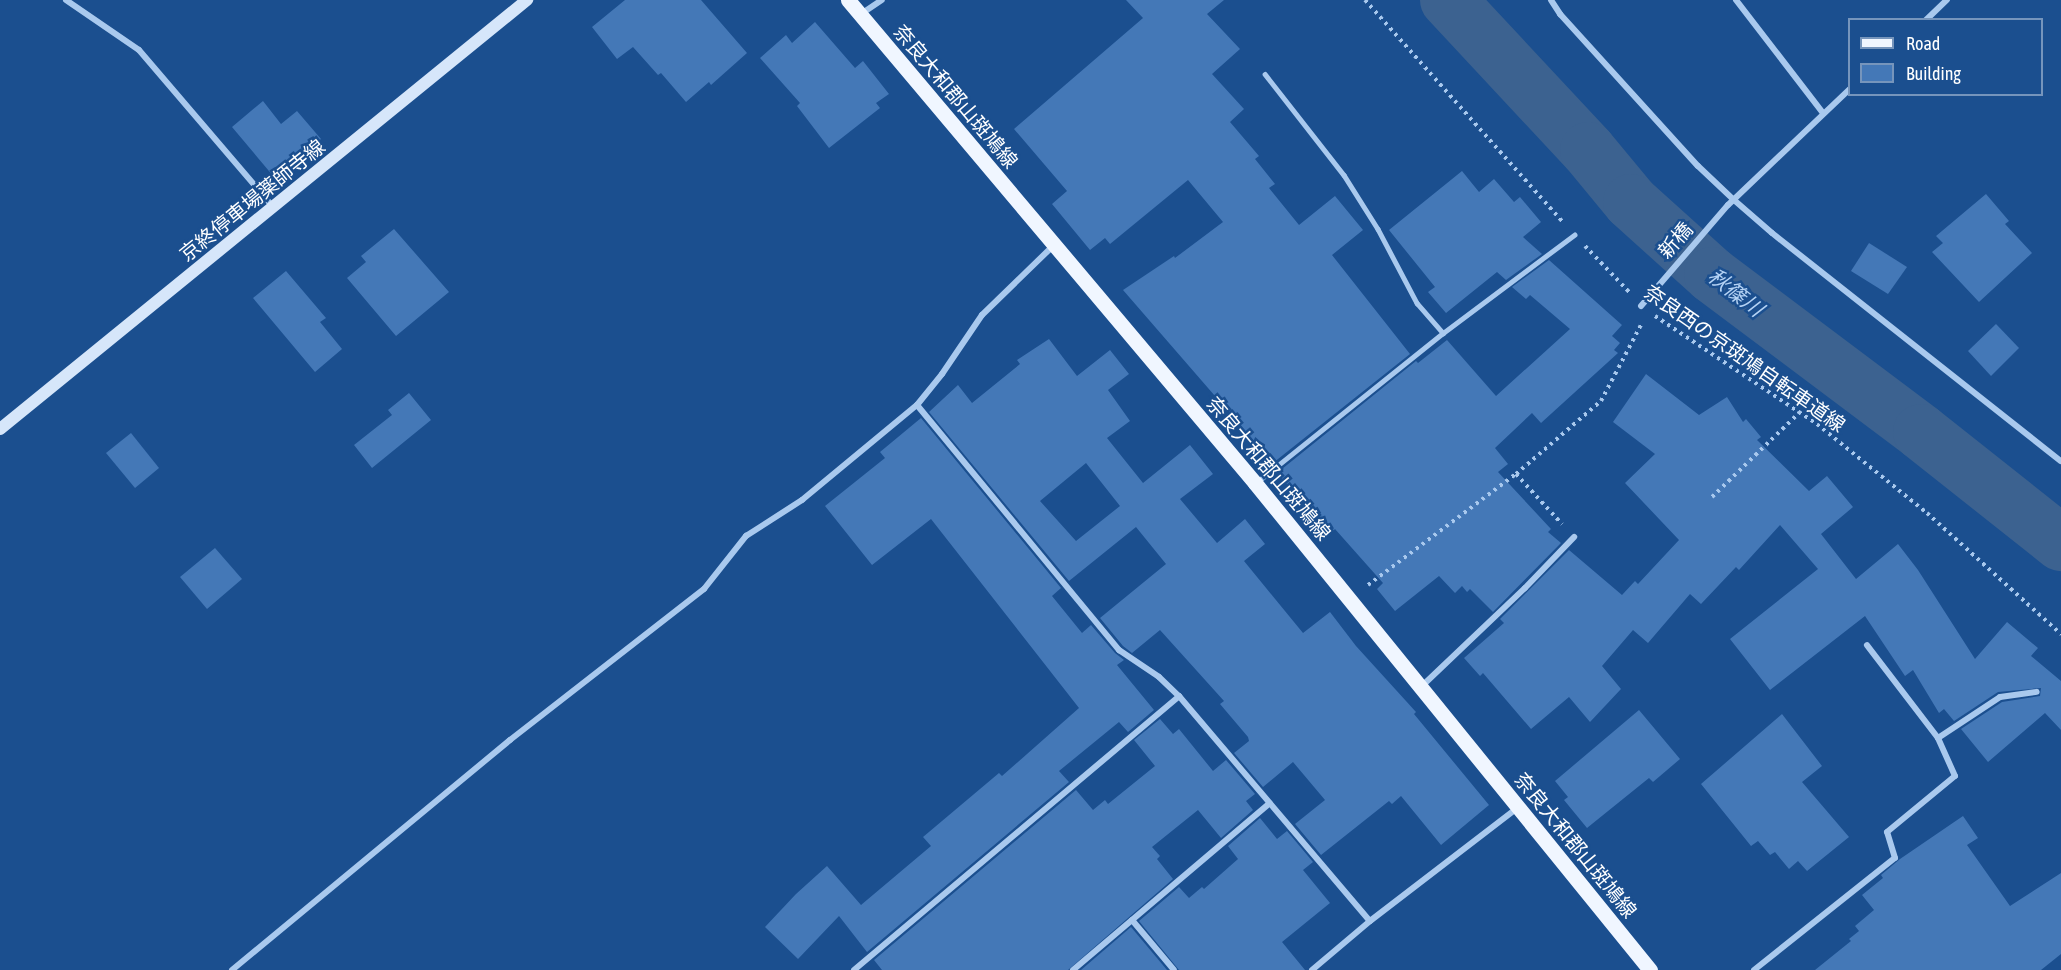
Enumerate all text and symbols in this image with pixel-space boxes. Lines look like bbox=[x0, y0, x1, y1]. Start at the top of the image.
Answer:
legend bbox=[1848, 18, 2043, 96]
street label: 奈良大和郡山斑鳩線 bbox=[889, 19, 1023, 173]
text: Road bbox=[1906, 33, 1940, 54]
text: Building bbox=[1906, 63, 1961, 84]
street label: 京終停車場薬師寺線 bbox=[175, 134, 329, 266]
street label: 新橋 bbox=[1653, 217, 1697, 263]
water label: 秋篠川 bbox=[1703, 263, 1769, 321]
street label: 奈良西の京斑鳩自転車道線 bbox=[1640, 279, 1850, 437]
street label: 奈良大和郡山斑鳩線 bbox=[1202, 391, 1336, 545]
street label: 奈良大和郡山斑鳩線 bbox=[1510, 768, 1642, 922]

